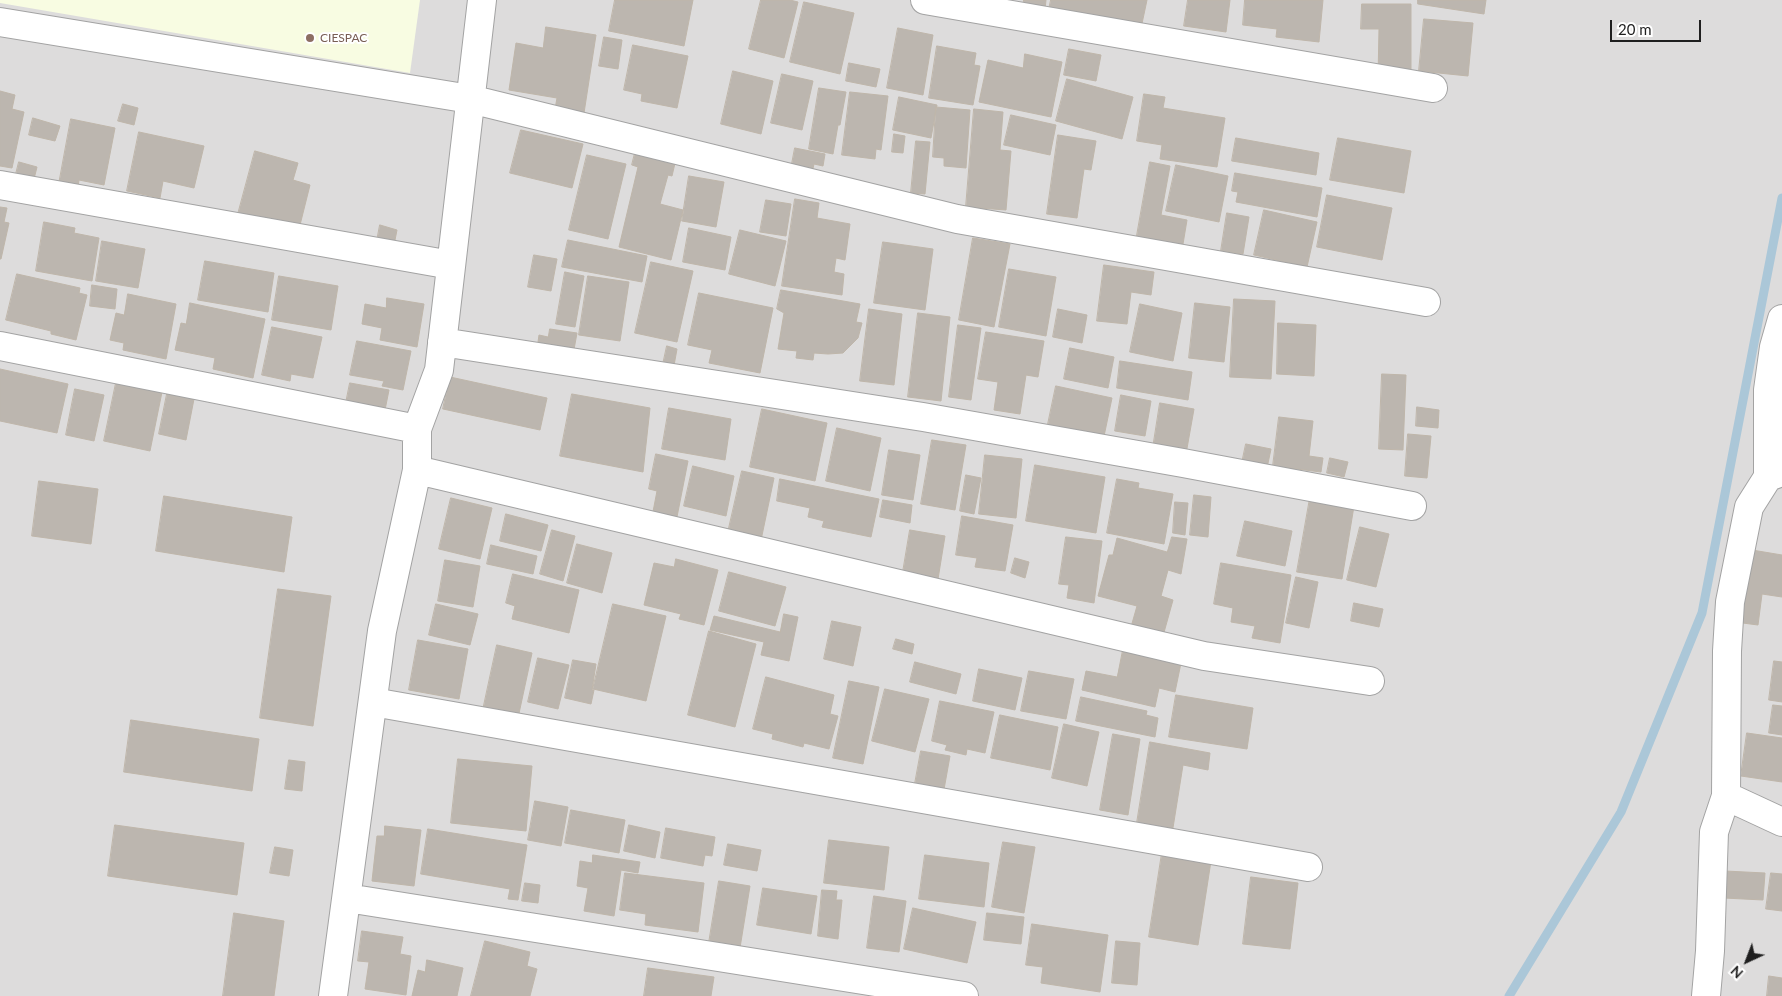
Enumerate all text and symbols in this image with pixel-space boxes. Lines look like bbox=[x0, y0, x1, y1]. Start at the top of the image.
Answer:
scale bar bbox=[1612, 10, 1703, 42]
text: 20 m bbox=[1618, 20, 1652, 38]
place label: CIESPAC bbox=[320, 31, 367, 45]
marker: CIESPAC bbox=[304, 32, 316, 44]
north arrow bbox=[1722, 936, 1772, 986]
text: N bbox=[1727, 962, 1746, 982]

